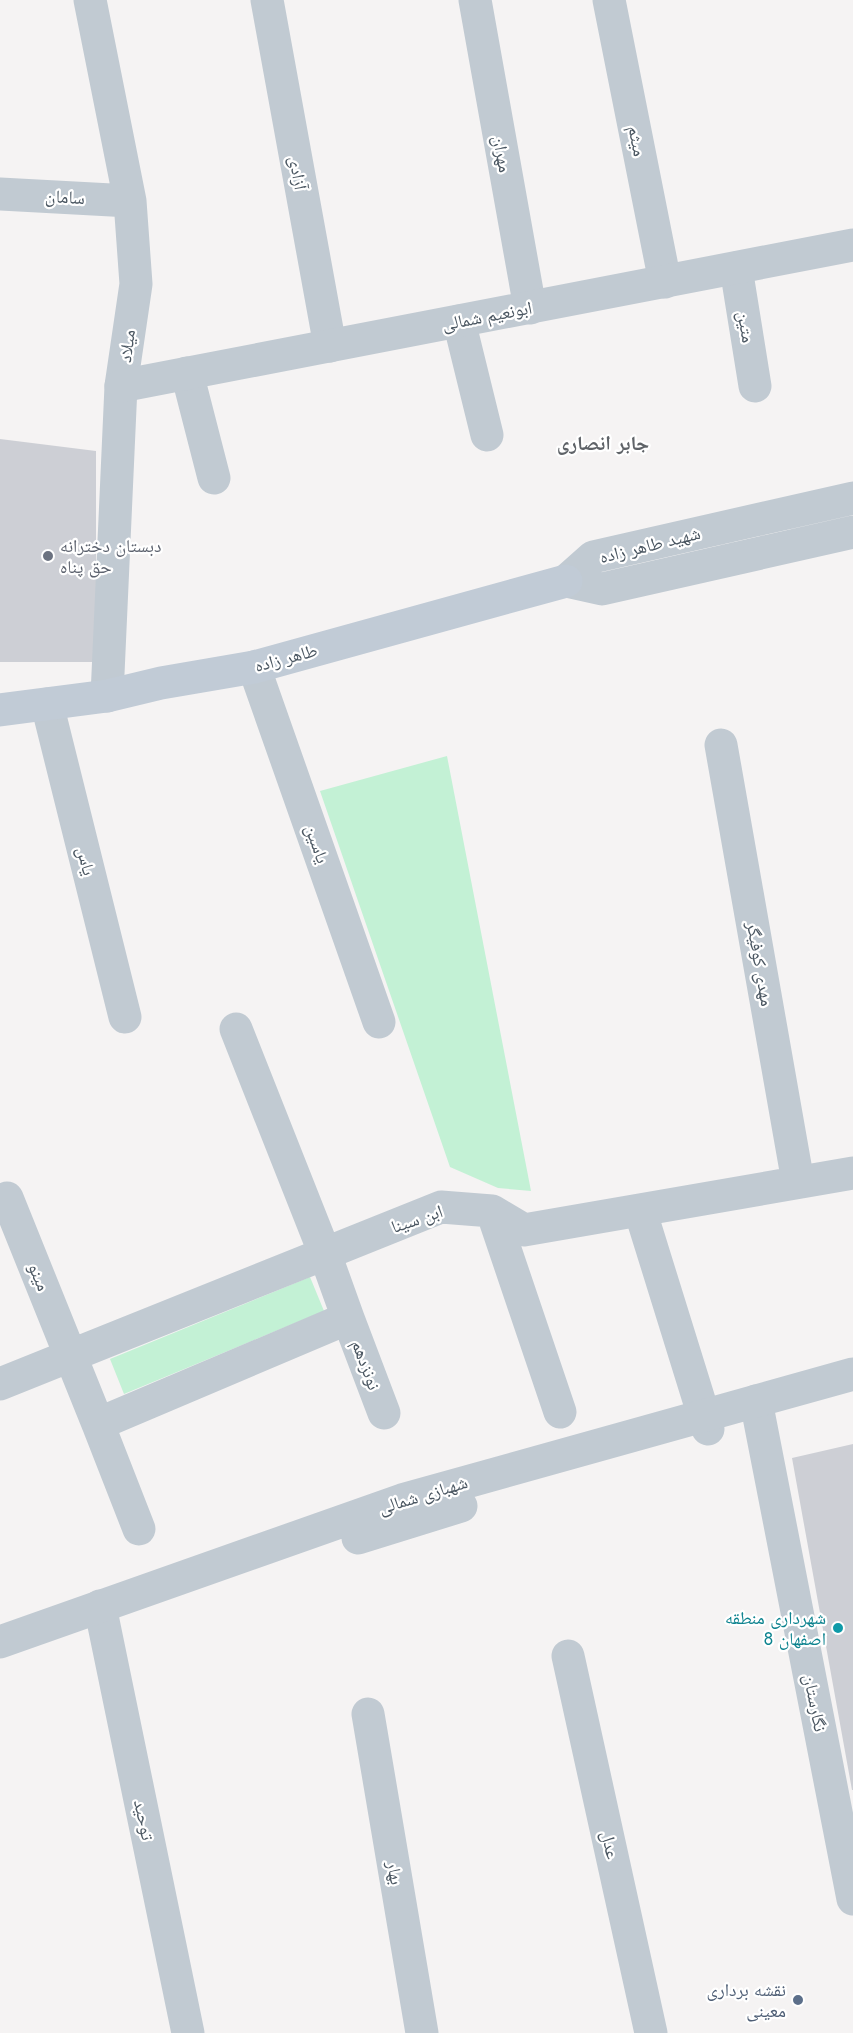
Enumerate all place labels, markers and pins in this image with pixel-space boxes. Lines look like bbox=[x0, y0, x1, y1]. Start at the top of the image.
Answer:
place label: دبستان دخترانه حق پناه bbox=[60, 533, 161, 580]
marker: دبستان دخترانه حق پناه bbox=[41, 549, 55, 563]
place label: شهرداری منطقه 8 اصفهان bbox=[725, 1605, 826, 1652]
marker: شهرداری منطقه 8 اصفهان bbox=[831, 1621, 845, 1635]
place label: نقشه برداری معینی bbox=[707, 1977, 786, 2024]
marker: نقشه برداری معینی bbox=[791, 1993, 805, 2007]

